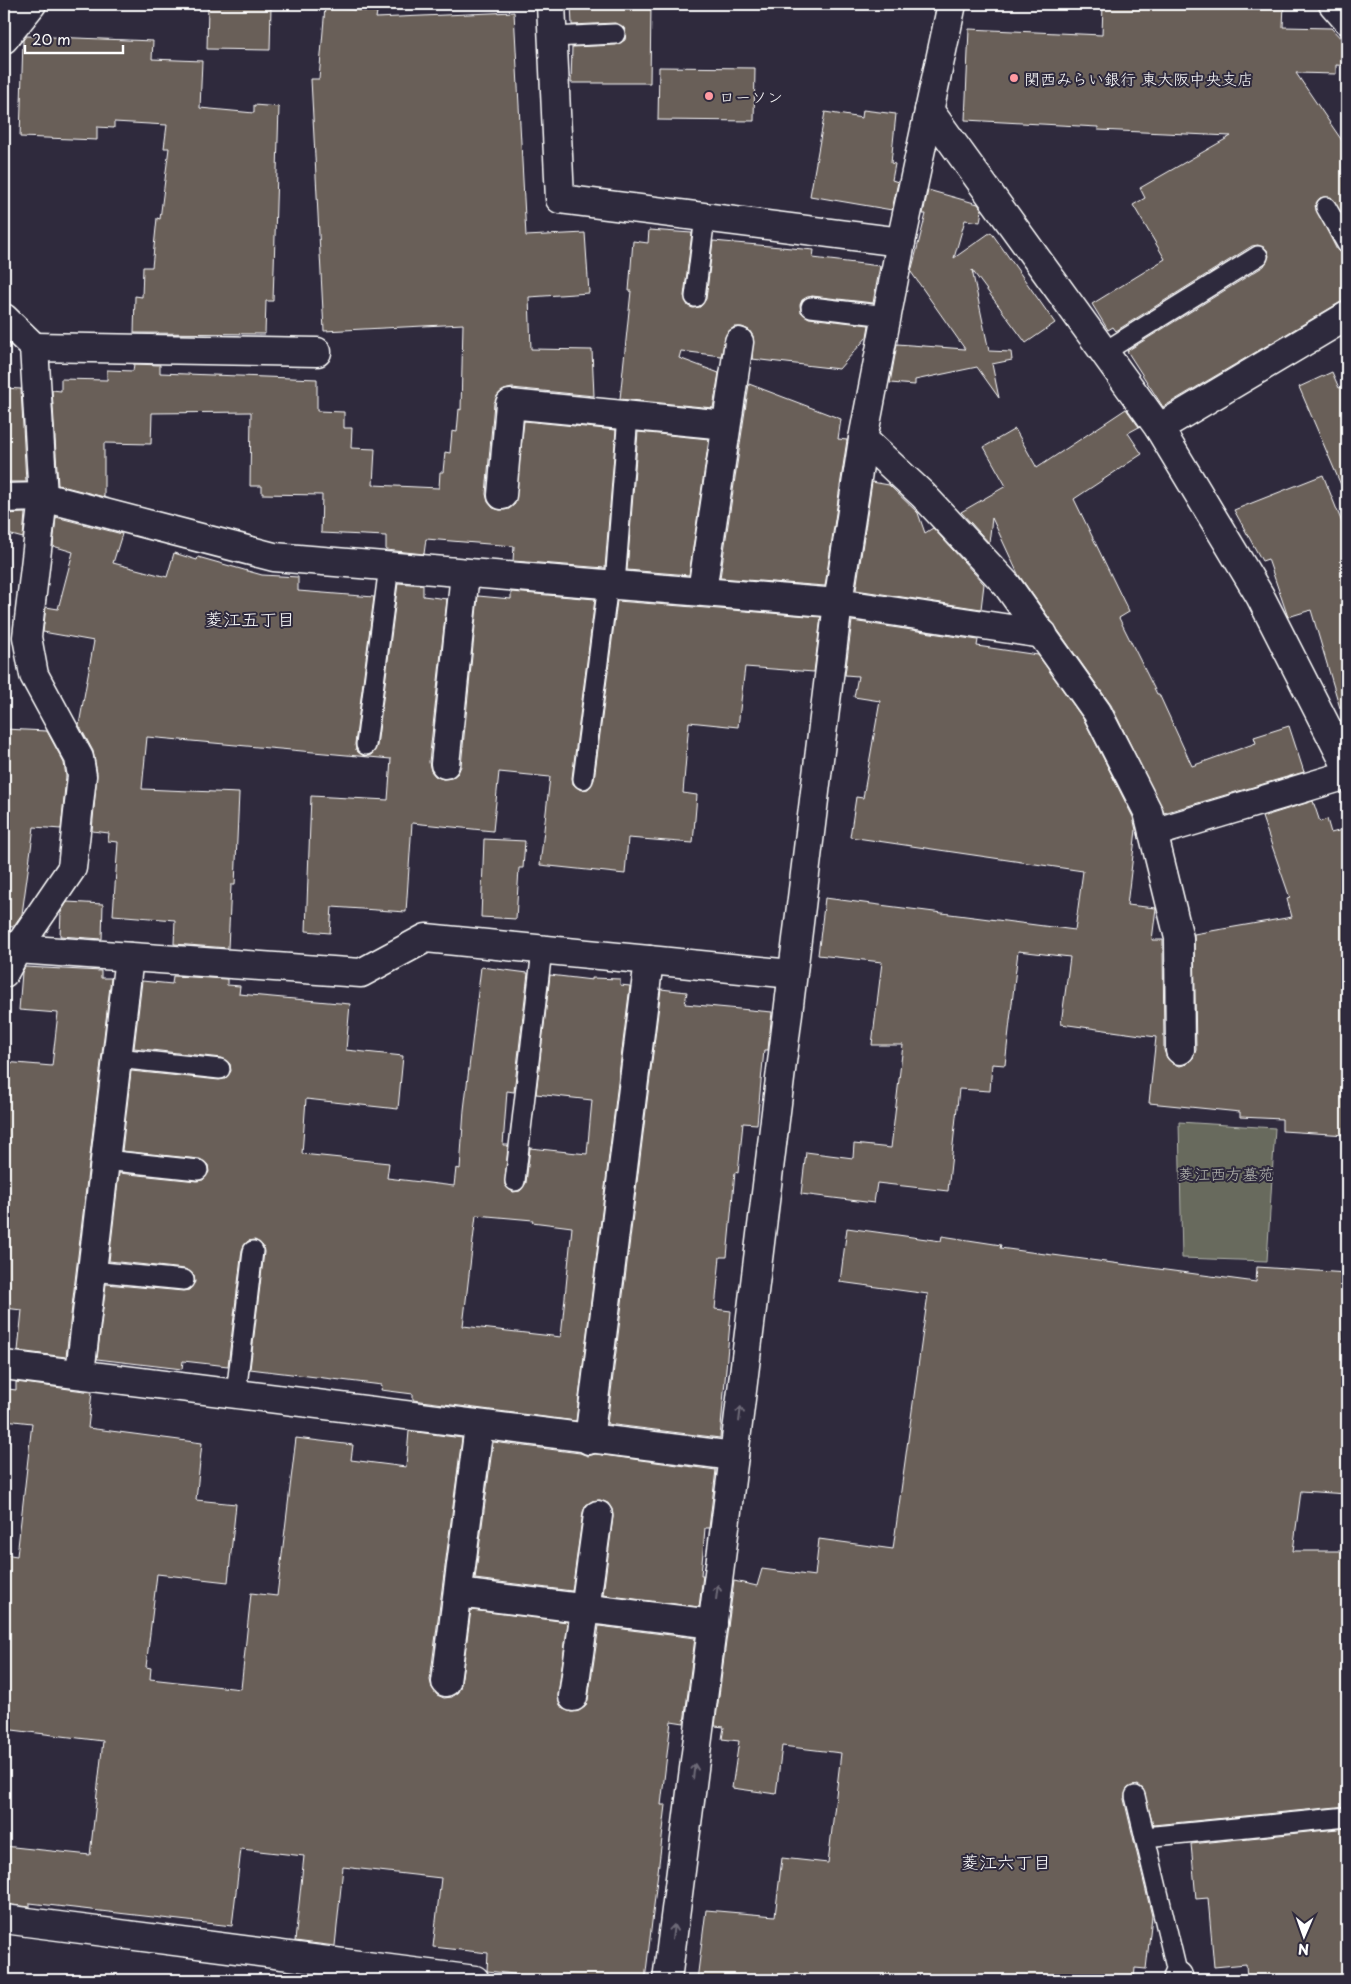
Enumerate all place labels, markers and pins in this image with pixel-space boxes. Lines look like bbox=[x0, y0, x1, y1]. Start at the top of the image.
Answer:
place label: 関西みらい銀行 東大阪中央支店 bbox=[1024, 66, 1253, 90]
marker: 関西みらい銀行 東大阪中央支店 bbox=[1008, 72, 1020, 84]
place label: ローソン bbox=[719, 84, 783, 108]
marker: ローソン bbox=[703, 90, 715, 102]

